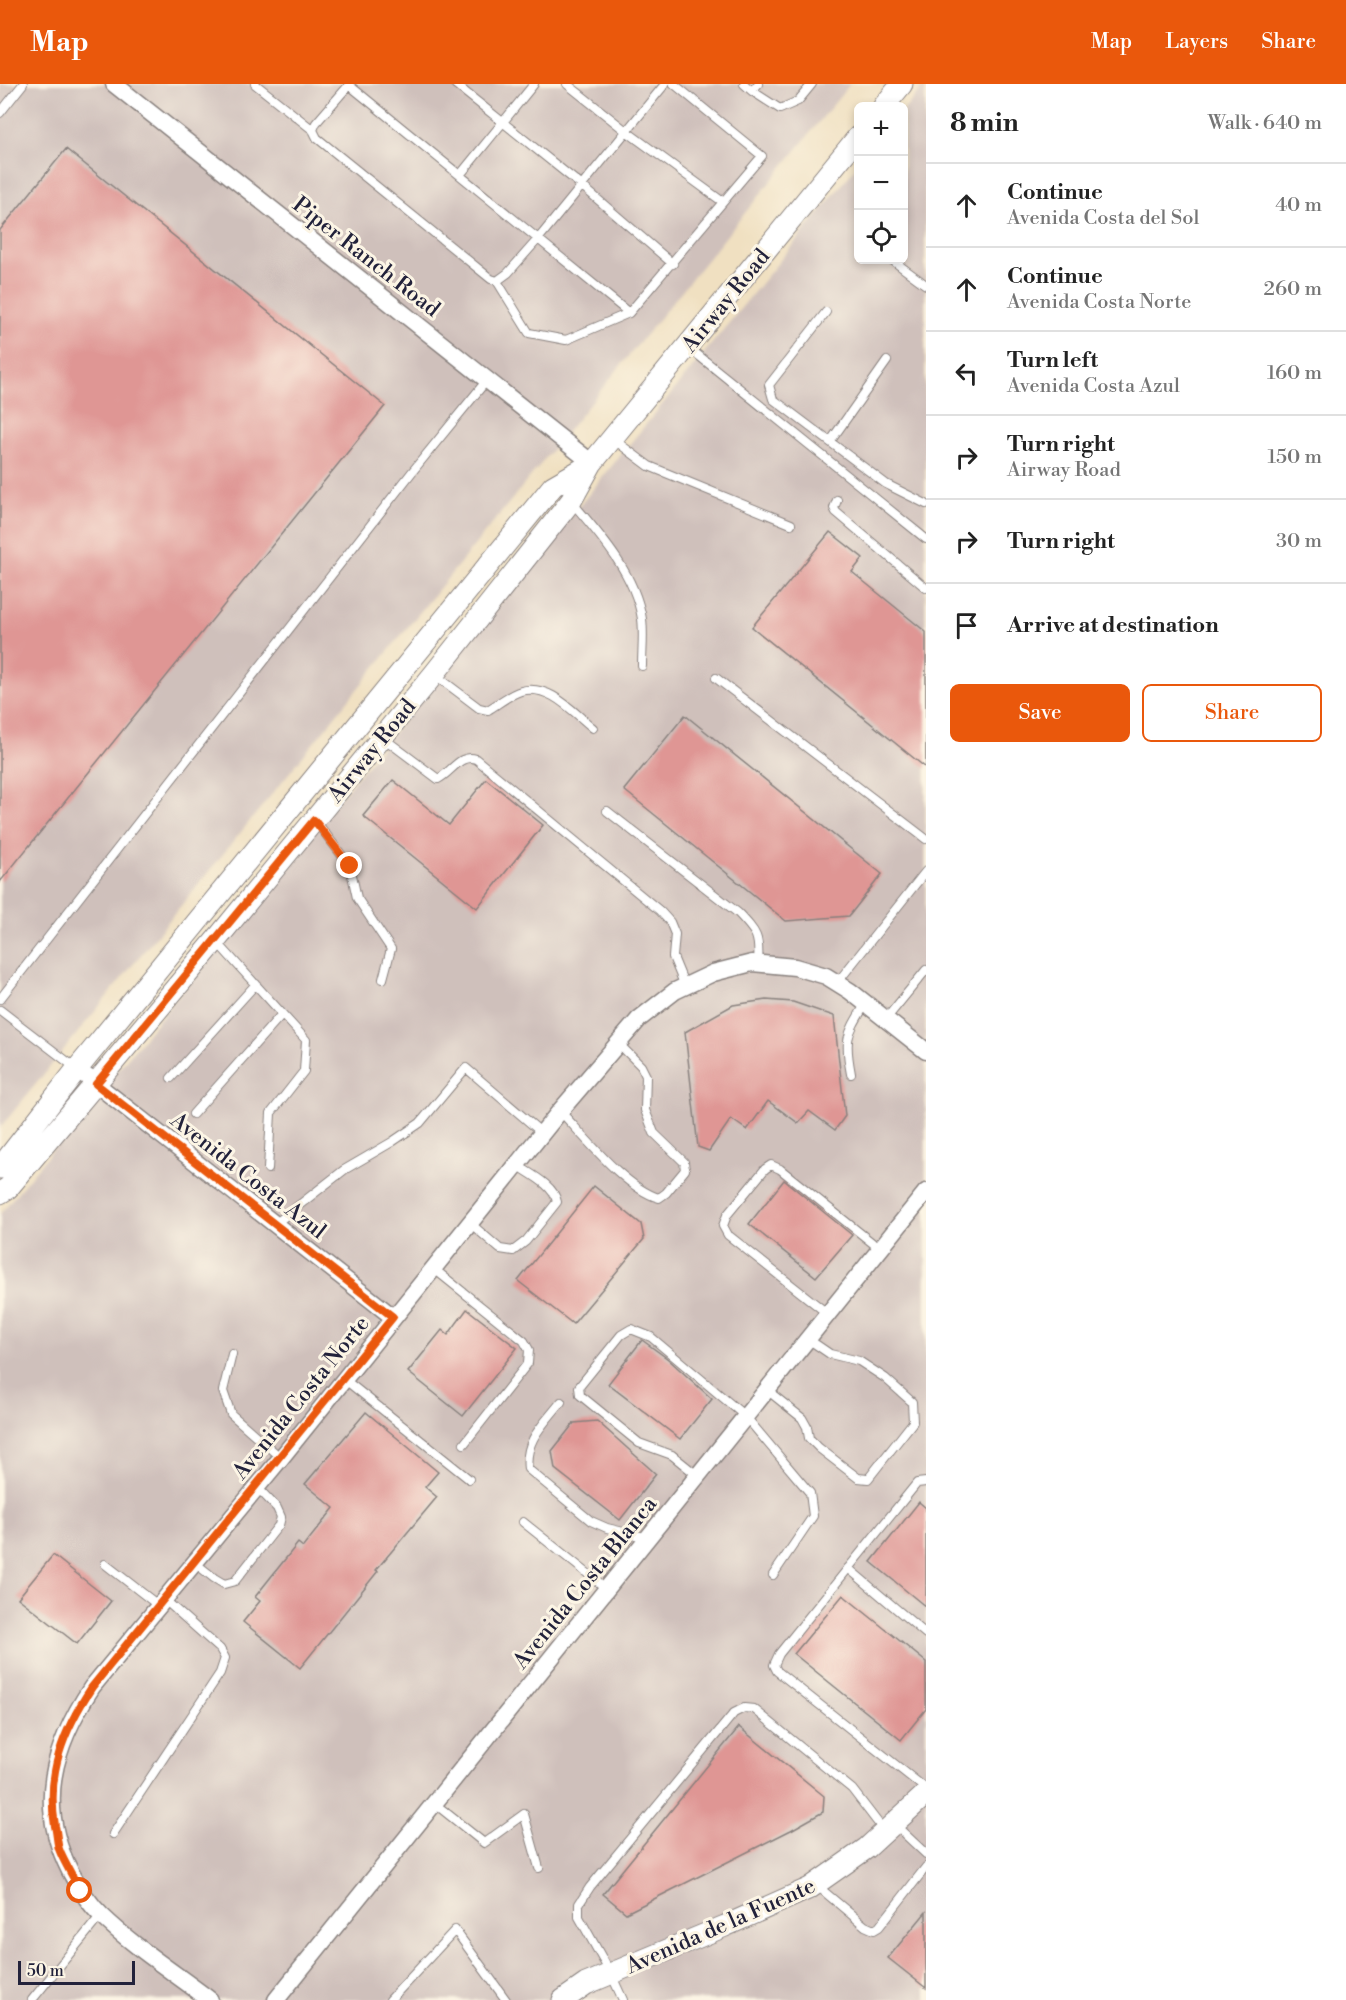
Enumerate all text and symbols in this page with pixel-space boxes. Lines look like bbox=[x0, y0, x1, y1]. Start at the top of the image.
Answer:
text: Map bbox=[30, 25, 89, 60]
text: Map bbox=[1091, 29, 1132, 55]
text: Layers bbox=[1165, 29, 1228, 55]
text: Share bbox=[1261, 29, 1316, 55]
map controls bbox=[854, 102, 908, 264]
button: + bbox=[854, 102, 908, 156]
text: 8 min bbox=[950, 107, 1019, 139]
text: Walk · 640 m bbox=[1208, 111, 1322, 136]
button: − bbox=[854, 156, 908, 210]
text: Continue bbox=[1007, 179, 1103, 206]
icon: ahead bbox=[950, 189, 983, 222]
street label: Piper Ranch Road bbox=[287, 191, 446, 323]
text: 40 m bbox=[1275, 193, 1322, 218]
text: Avenida Costa del Sol bbox=[1007, 206, 1199, 231]
button: locate bbox=[854, 210, 908, 264]
street label: Airway Road bbox=[676, 243, 776, 359]
text: Continue bbox=[1007, 263, 1103, 290]
icon: ahead bbox=[950, 273, 983, 306]
text: 260 m bbox=[1264, 277, 1322, 302]
text: Avenida Costa Norte bbox=[1007, 290, 1191, 315]
text: Turn left bbox=[1007, 347, 1098, 374]
icon: left bbox=[950, 357, 983, 390]
text: 160 m bbox=[1267, 361, 1322, 386]
text: Avenida Costa Azul bbox=[1007, 374, 1180, 399]
text: Turn right bbox=[1007, 431, 1115, 458]
icon: right bbox=[950, 441, 983, 474]
text: 150 m bbox=[1267, 445, 1322, 470]
text: Airway Road bbox=[1007, 458, 1121, 483]
icon: right bbox=[950, 525, 983, 558]
text: Turn right bbox=[1007, 528, 1115, 555]
text: 30 m bbox=[1276, 529, 1322, 554]
icon: arrive bbox=[950, 609, 983, 642]
text: Arrive at destination bbox=[1007, 612, 1219, 639]
button: Save bbox=[950, 684, 1130, 742]
button: Share bbox=[1142, 684, 1322, 742]
street label: Airway Road bbox=[322, 693, 422, 809]
route end bbox=[336, 852, 362, 878]
street label: Avenida Costa Azul bbox=[164, 1106, 332, 1246]
street label: Avenida Costa Norte bbox=[226, 1311, 375, 1486]
street label: Avenida Costa Blanca bbox=[507, 1491, 663, 1675]
street label: Avenida de la Fuente bbox=[621, 1872, 819, 1981]
route start bbox=[66, 1877, 92, 1903]
scale bar bbox=[18, 1958, 135, 1986]
text: 50 m bbox=[27, 1961, 64, 1981]

